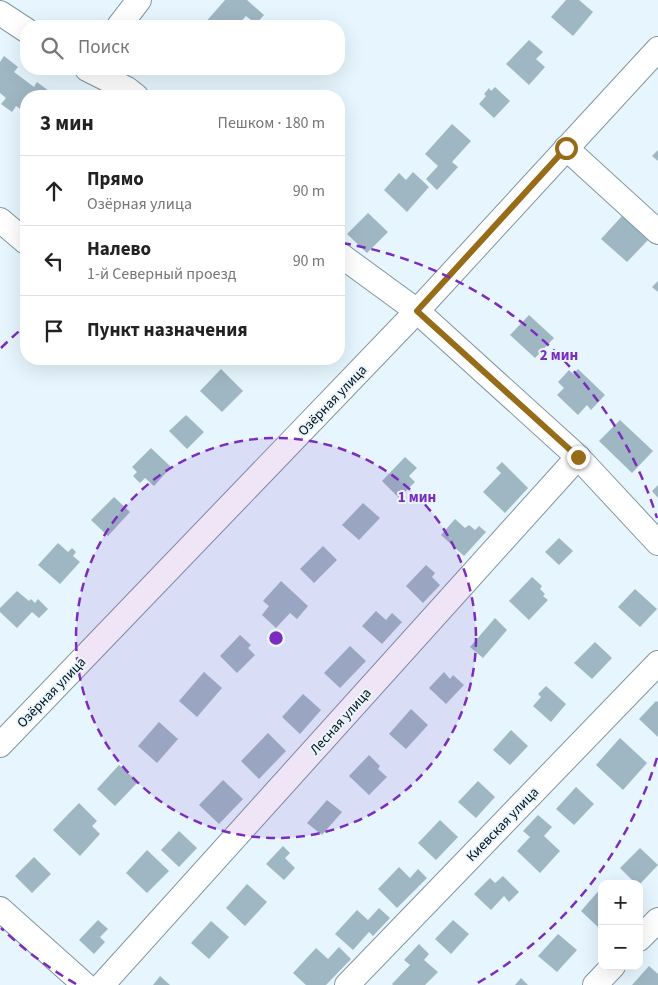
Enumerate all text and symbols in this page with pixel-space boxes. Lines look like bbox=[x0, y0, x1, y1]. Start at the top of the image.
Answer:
search box bbox=[20, 20, 345, 75]
icon: search bbox=[38, 34, 66, 62]
text: Поиск bbox=[78, 34, 129, 61]
text: 3 мин bbox=[40, 108, 94, 138]
text: Пешком · 180 m bbox=[218, 112, 325, 134]
route start bbox=[555, 137, 578, 160]
text: Прямо bbox=[87, 166, 144, 193]
icon: ahead bbox=[40, 177, 68, 205]
text: 90 m bbox=[293, 180, 325, 202]
text: Озёрная улица bbox=[87, 193, 192, 215]
text: Налево bbox=[87, 236, 151, 263]
icon: left bbox=[40, 247, 68, 275]
text: 90 m bbox=[293, 250, 325, 272]
text: 1-й Северный проезд bbox=[87, 263, 236, 285]
icon: arrive bbox=[40, 317, 68, 345]
text: Пункт назначения bbox=[87, 317, 248, 344]
text: 2 мин bbox=[540, 345, 578, 366]
street label: Озёрная улица bbox=[294, 361, 372, 441]
route end bbox=[567, 446, 590, 469]
text: 1 мин bbox=[398, 487, 436, 508]
centre of rings bbox=[267, 629, 285, 647]
street label: Озёрная улица bbox=[13, 653, 91, 733]
street label: Лесная улица bbox=[305, 684, 376, 759]
street label: Киевская улица bbox=[462, 783, 544, 867]
map controls bbox=[598, 880, 643, 970]
button: + bbox=[598, 880, 643, 925]
button: − bbox=[598, 925, 643, 970]

